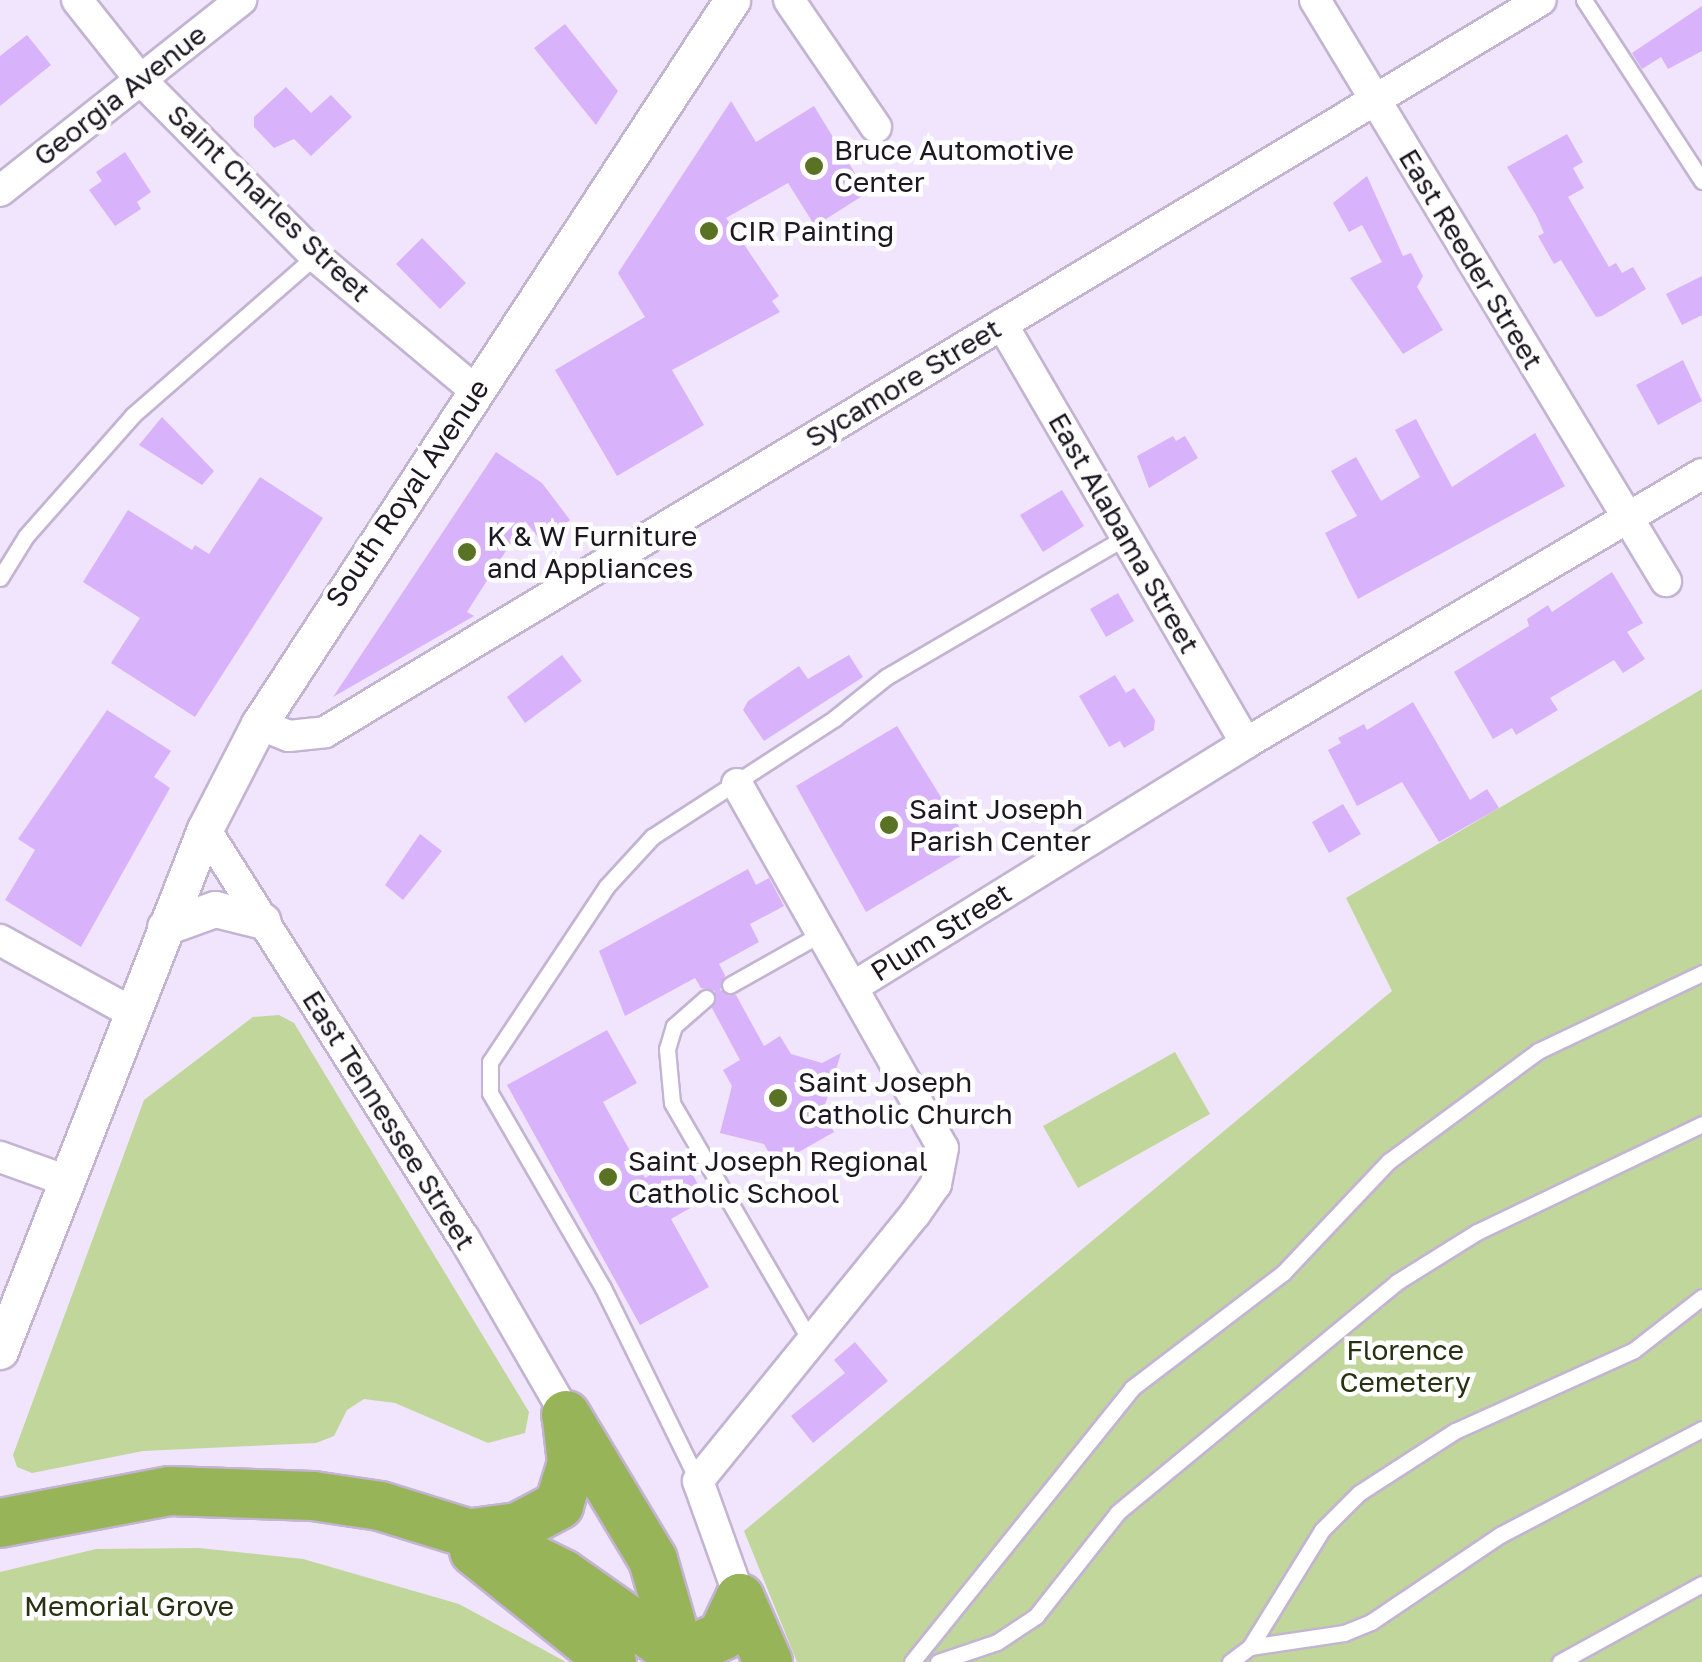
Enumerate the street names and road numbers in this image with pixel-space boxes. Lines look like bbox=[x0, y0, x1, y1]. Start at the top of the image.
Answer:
street label: Georgia Avenue bbox=[27, 17, 213, 173]
street label: Saint Charles Street bbox=[161, 97, 377, 309]
street label: East Reeder Street bbox=[1392, 143, 1550, 375]
street label: Sycamore Street bbox=[799, 311, 1007, 455]
street label: South Royal Avenue bbox=[318, 373, 496, 613]
street label: East Alabama Street bbox=[1041, 407, 1207, 659]
street label: Plum Street bbox=[865, 876, 1017, 988]
street label: East Tennessee Street bbox=[295, 984, 483, 1256]

